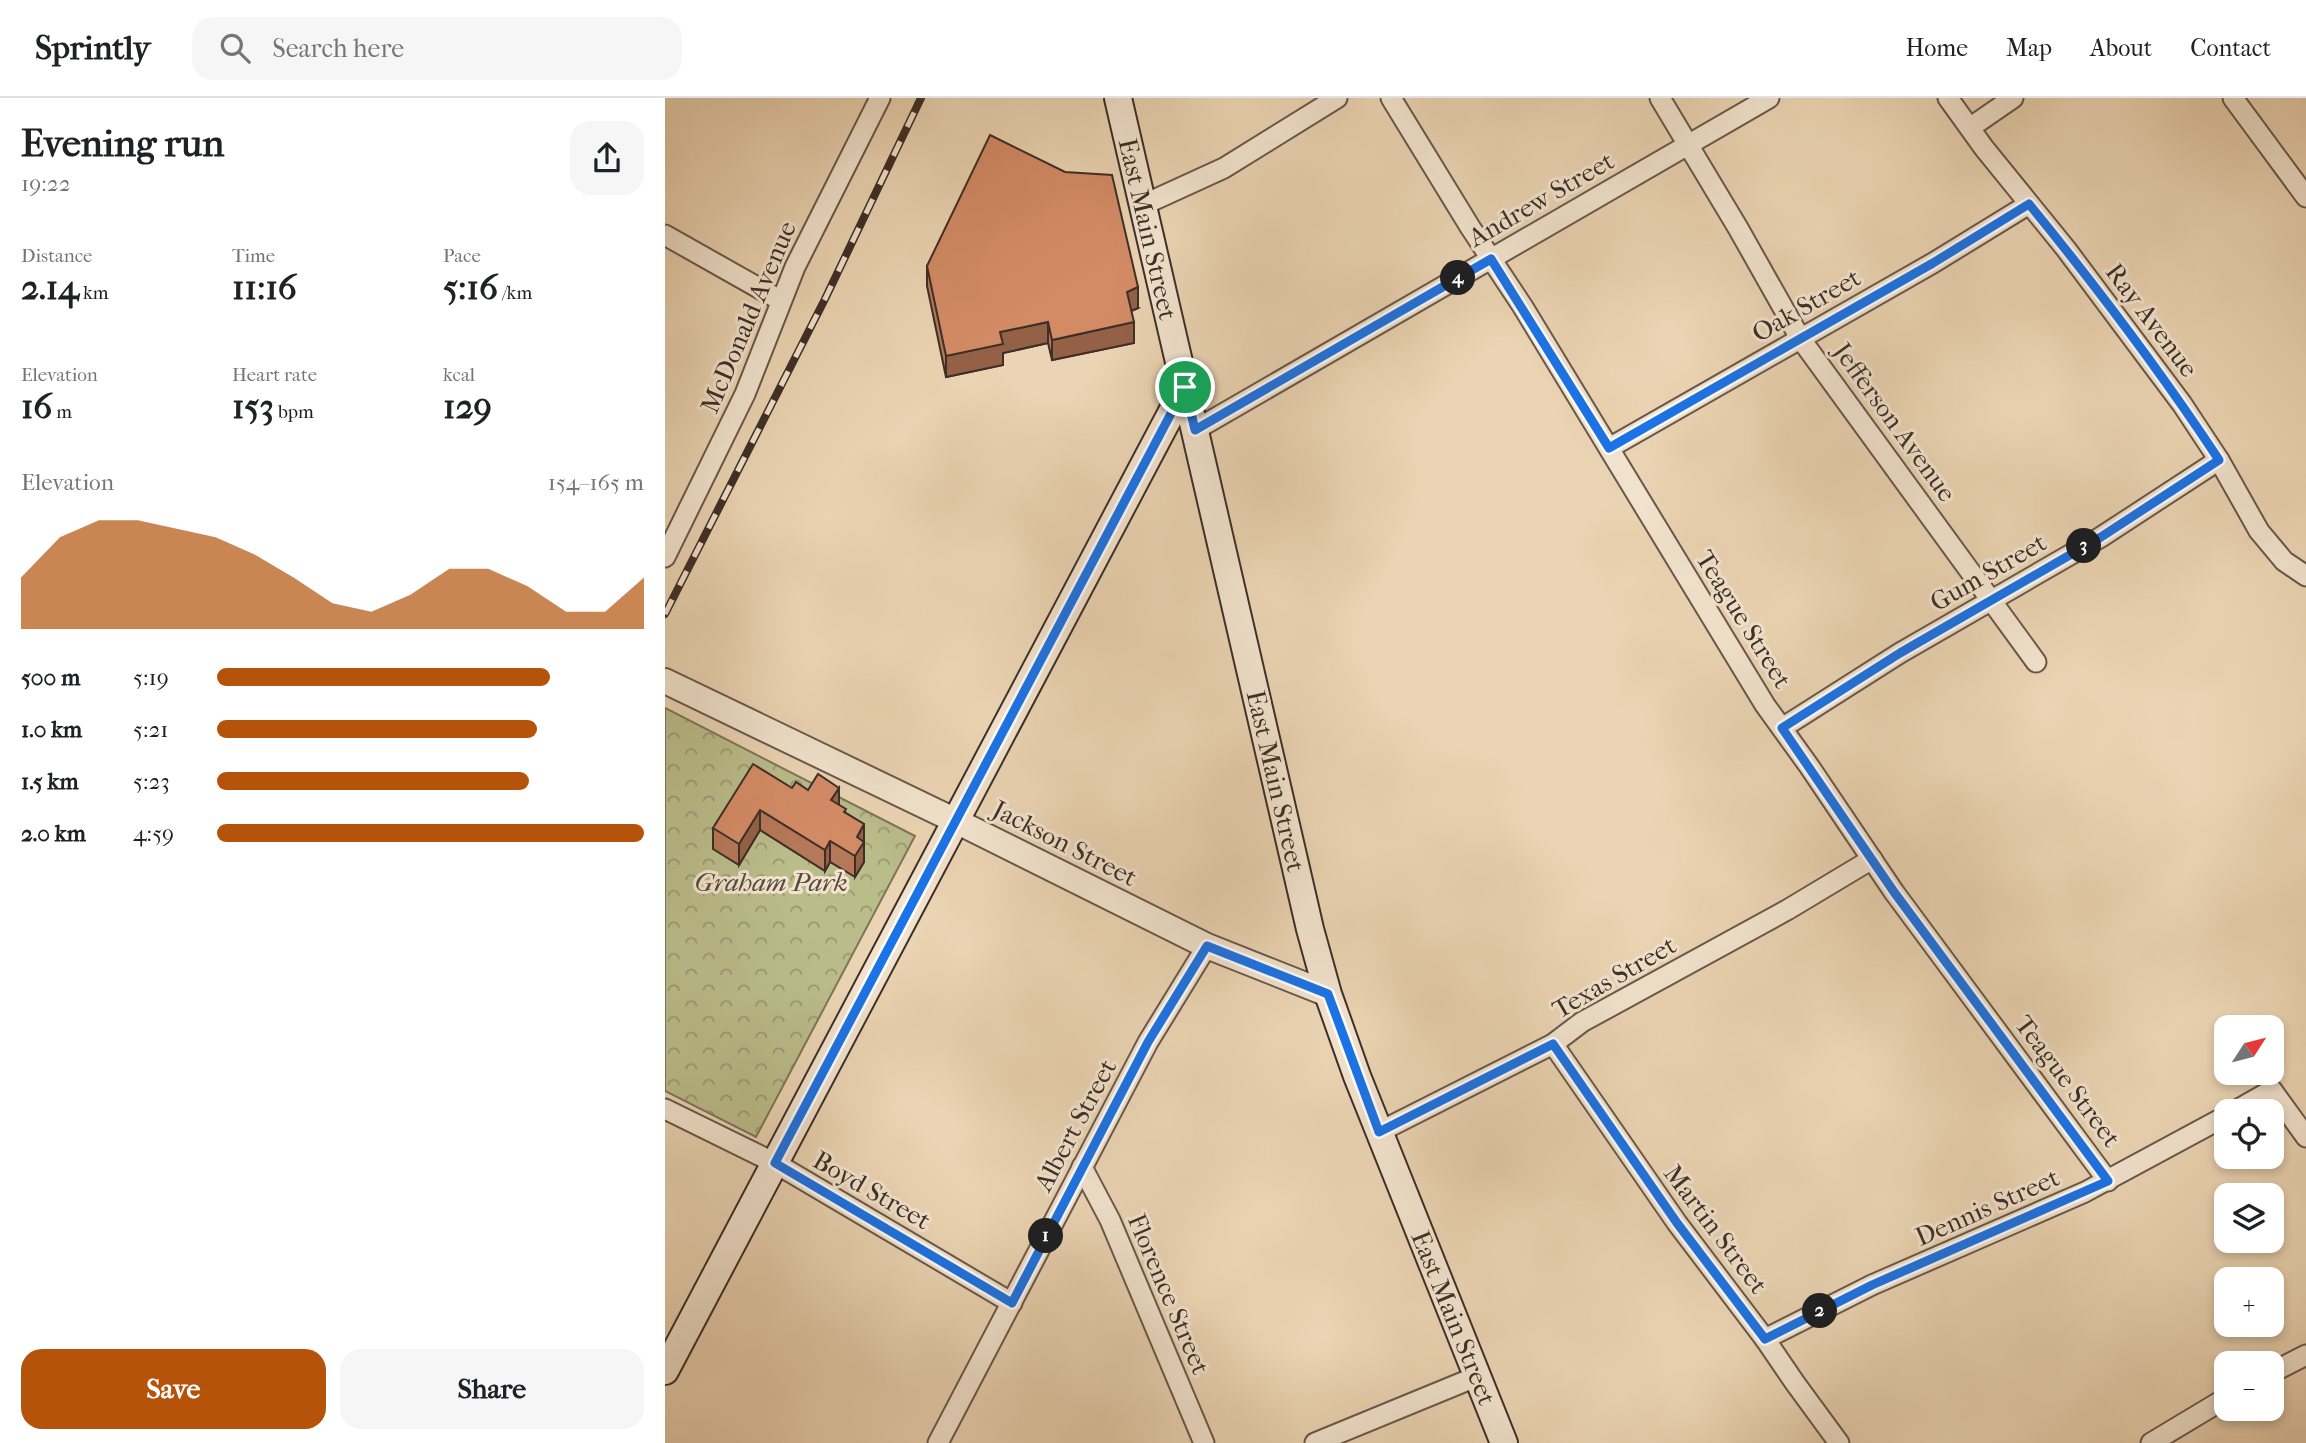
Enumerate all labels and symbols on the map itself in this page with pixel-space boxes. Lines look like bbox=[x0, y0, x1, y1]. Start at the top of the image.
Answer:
street label: East Main Street bbox=[1112, 135, 1184, 323]
street label: Andrew Street bbox=[1462, 145, 1620, 254]
street label: McDonald Avenue bbox=[694, 216, 803, 418]
street label: Ray Avenue bbox=[2099, 257, 2204, 383]
pin: 4 bbox=[1441, 260, 1475, 296]
street label: Oak Street bbox=[1746, 262, 1867, 349]
street label: Jefferson Avenue bbox=[1825, 335, 1963, 508]
pin bbox=[1155, 357, 1215, 417]
street label: Gum Street bbox=[1925, 526, 2052, 618]
pin: 3 bbox=[2067, 528, 2101, 564]
street label: Teague Street bbox=[1689, 545, 1798, 694]
street label: East Main Street bbox=[1240, 687, 1312, 875]
street label: Jackson Street bbox=[986, 793, 1143, 893]
park label: Graham Park bbox=[694, 867, 848, 898]
street label: Texas Street bbox=[1547, 929, 1682, 1025]
street label: Teague Street bbox=[2008, 1010, 2127, 1154]
north arrow bbox=[2214, 1015, 2284, 1085]
street label: Albert Street bbox=[1027, 1053, 1124, 1197]
street label: Boyd Street bbox=[807, 1144, 937, 1237]
street label: Martin Street bbox=[1657, 1159, 1775, 1300]
street label: Dennis Street bbox=[1910, 1162, 2065, 1253]
street label: Florence Street bbox=[1121, 1209, 1217, 1380]
pin: 1 bbox=[1029, 1218, 1063, 1254]
street label: East Main Street bbox=[1404, 1227, 1503, 1410]
pin: 2 bbox=[1803, 1294, 1837, 1328]

